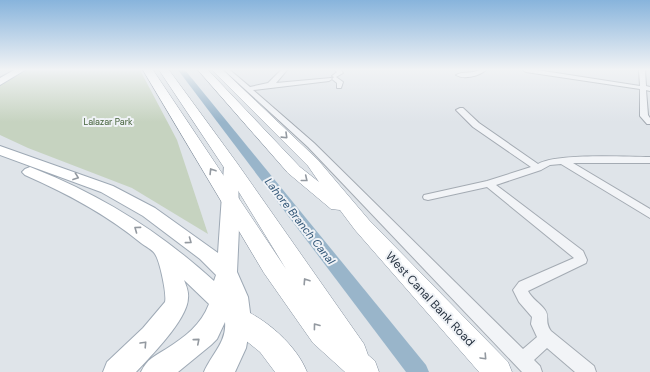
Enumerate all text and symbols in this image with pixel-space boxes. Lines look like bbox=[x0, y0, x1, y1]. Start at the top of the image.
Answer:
park label: Lalazar Park bbox=[83, 116, 133, 128]
one-way arrow bbox=[280, 131, 288, 139]
one-way arrow bbox=[209, 169, 216, 176]
one-way arrow bbox=[73, 173, 80, 181]
one-way arrow bbox=[300, 174, 307, 181]
water label: Lahore Branch Canal bbox=[262, 175, 338, 267]
one-way arrow bbox=[134, 226, 141, 233]
one-way arrow bbox=[185, 236, 192, 243]
street label: West Canal Bank Road bbox=[382, 248, 478, 350]
one-way arrow bbox=[303, 278, 310, 285]
one-way arrow bbox=[313, 323, 320, 330]
one-way arrow bbox=[193, 338, 200, 345]
one-way arrow bbox=[139, 341, 147, 349]
one-way arrow bbox=[479, 352, 486, 359]

